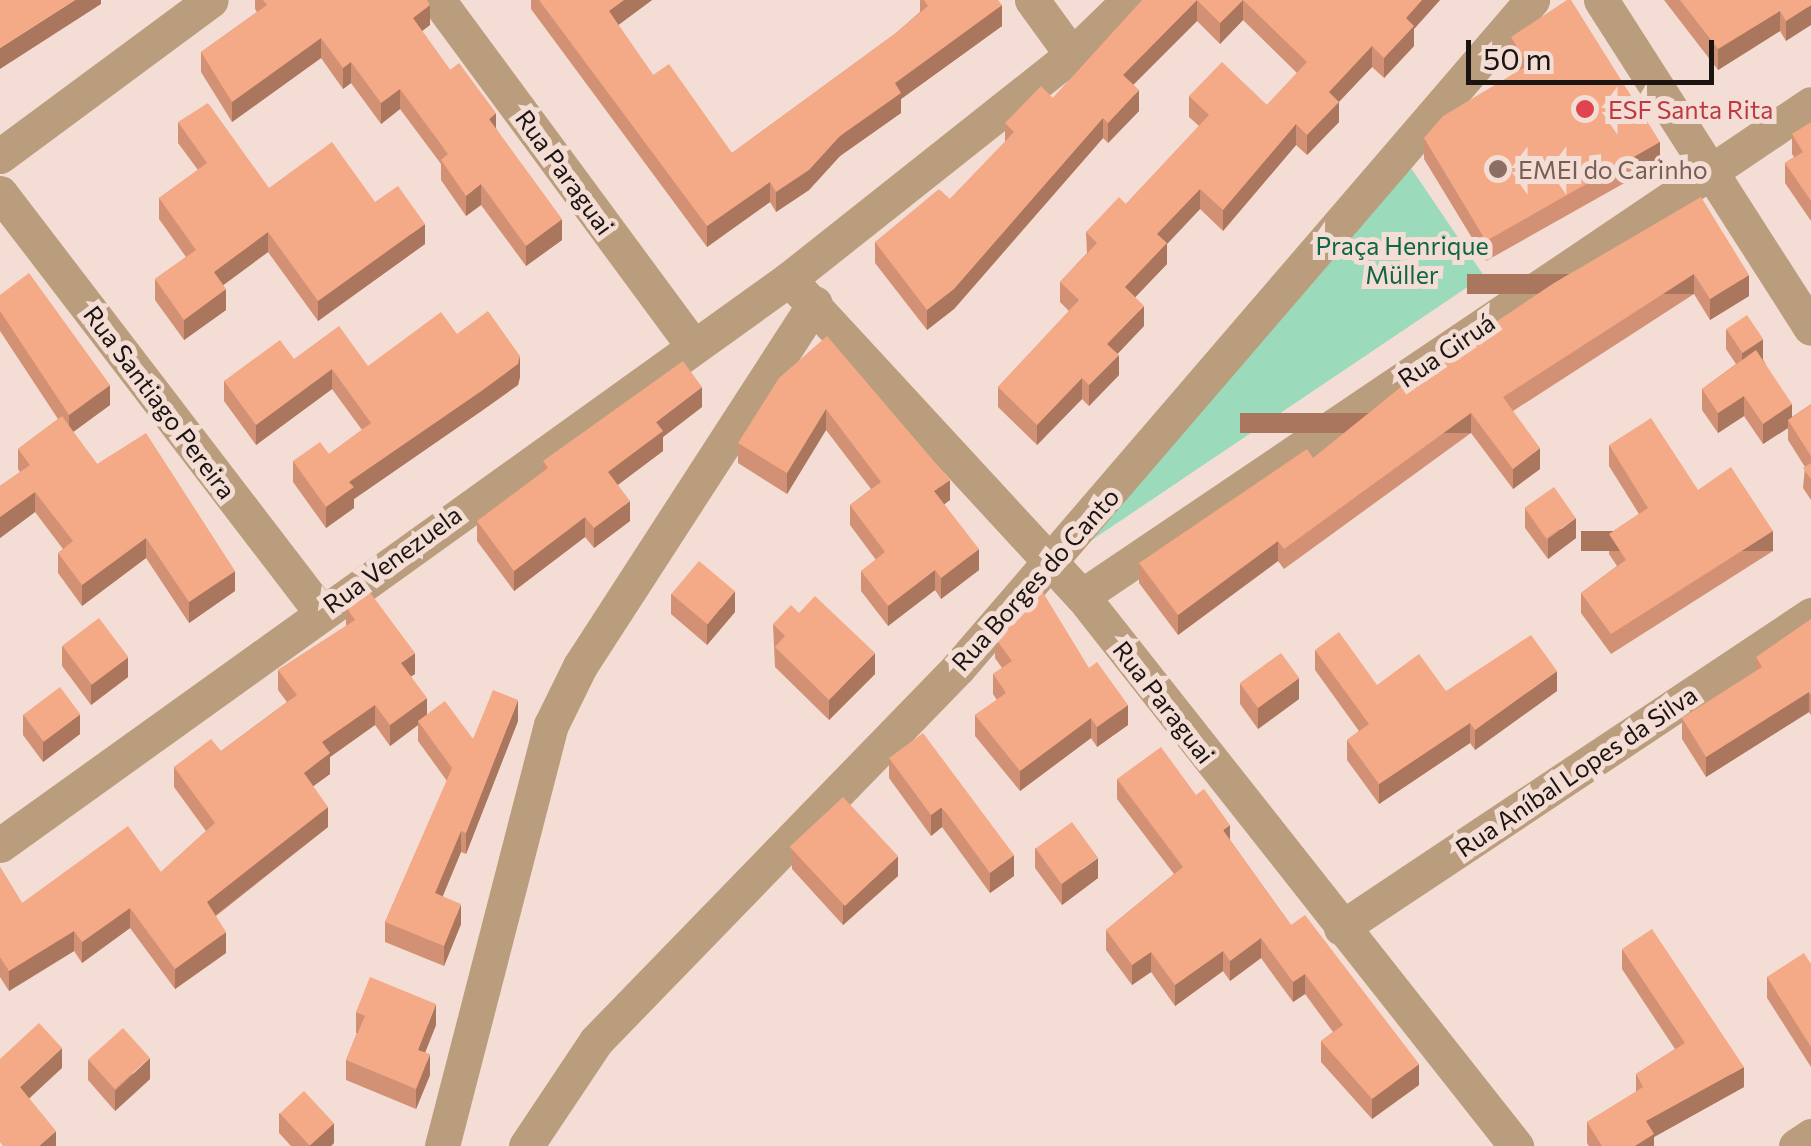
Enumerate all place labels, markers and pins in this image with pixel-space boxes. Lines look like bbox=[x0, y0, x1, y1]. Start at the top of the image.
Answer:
place label: ESF Santa Rita bbox=[1608, 94, 1773, 124]
marker: ESF Santa Rita bbox=[1572, 96, 1598, 122]
place label: EMEI do Carinho bbox=[1518, 154, 1708, 184]
marker: EMEI do Carinho bbox=[1487, 158, 1509, 180]

